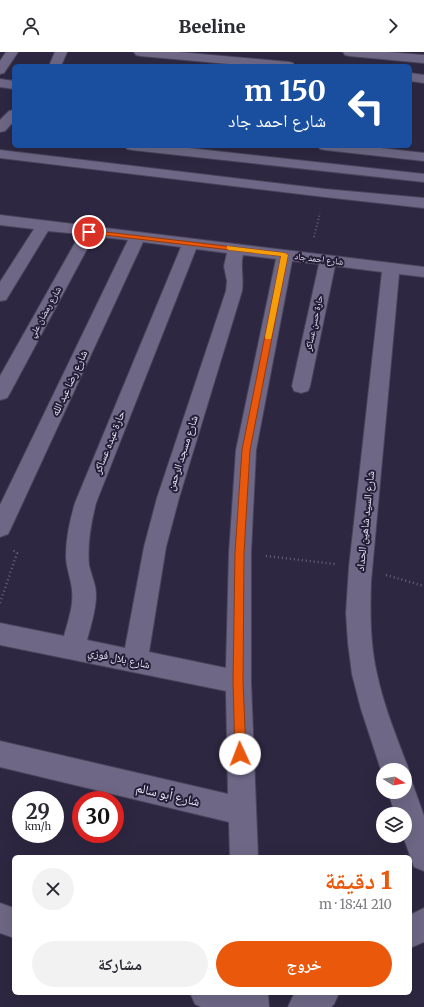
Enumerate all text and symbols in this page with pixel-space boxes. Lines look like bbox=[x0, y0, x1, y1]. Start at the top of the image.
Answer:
icon: person bbox=[20, 15, 42, 37]
text: Beeline bbox=[178, 15, 246, 38]
icon: forward bbox=[382, 15, 404, 37]
text: 150 m bbox=[244, 73, 326, 109]
icon: left bbox=[340, 80, 392, 132]
text: شارع احمد جاد bbox=[228, 109, 326, 132]
pin bbox=[72, 215, 106, 249]
icon: arrive bbox=[78, 221, 100, 243]
street label: شارع احمد جاد bbox=[294, 250, 344, 268]
street label: شارع رمضان علي bbox=[26, 284, 65, 340]
street label: حارة حسن عساكر bbox=[302, 294, 325, 353]
street label: شارع رضا عبد الله bbox=[48, 348, 90, 418]
street label: حارة عبده عساكر bbox=[90, 408, 128, 477]
street label: شارع مسجد الرحمن bbox=[163, 414, 201, 492]
street label: شارع السيد شاهين الحداد bbox=[353, 470, 377, 572]
street label: شارع بلال فوزي bbox=[86, 645, 151, 673]
position arrow bbox=[219, 733, 261, 775]
north arrow bbox=[376, 763, 412, 799]
map controls bbox=[376, 763, 412, 843]
street label: شارع أبو سالم bbox=[134, 779, 202, 811]
speed limit sign: 30 bbox=[72, 791, 124, 843]
text: 29 bbox=[26, 799, 50, 824]
button: layers bbox=[376, 807, 412, 843]
text: km/h bbox=[25, 820, 51, 833]
text: 1 دقيقة bbox=[325, 865, 392, 896]
button: close bbox=[32, 868, 74, 910]
text: 210 m · 18:41 bbox=[319, 896, 392, 913]
button: مشاركة bbox=[32, 941, 208, 987]
button: خروج bbox=[216, 941, 392, 987]

